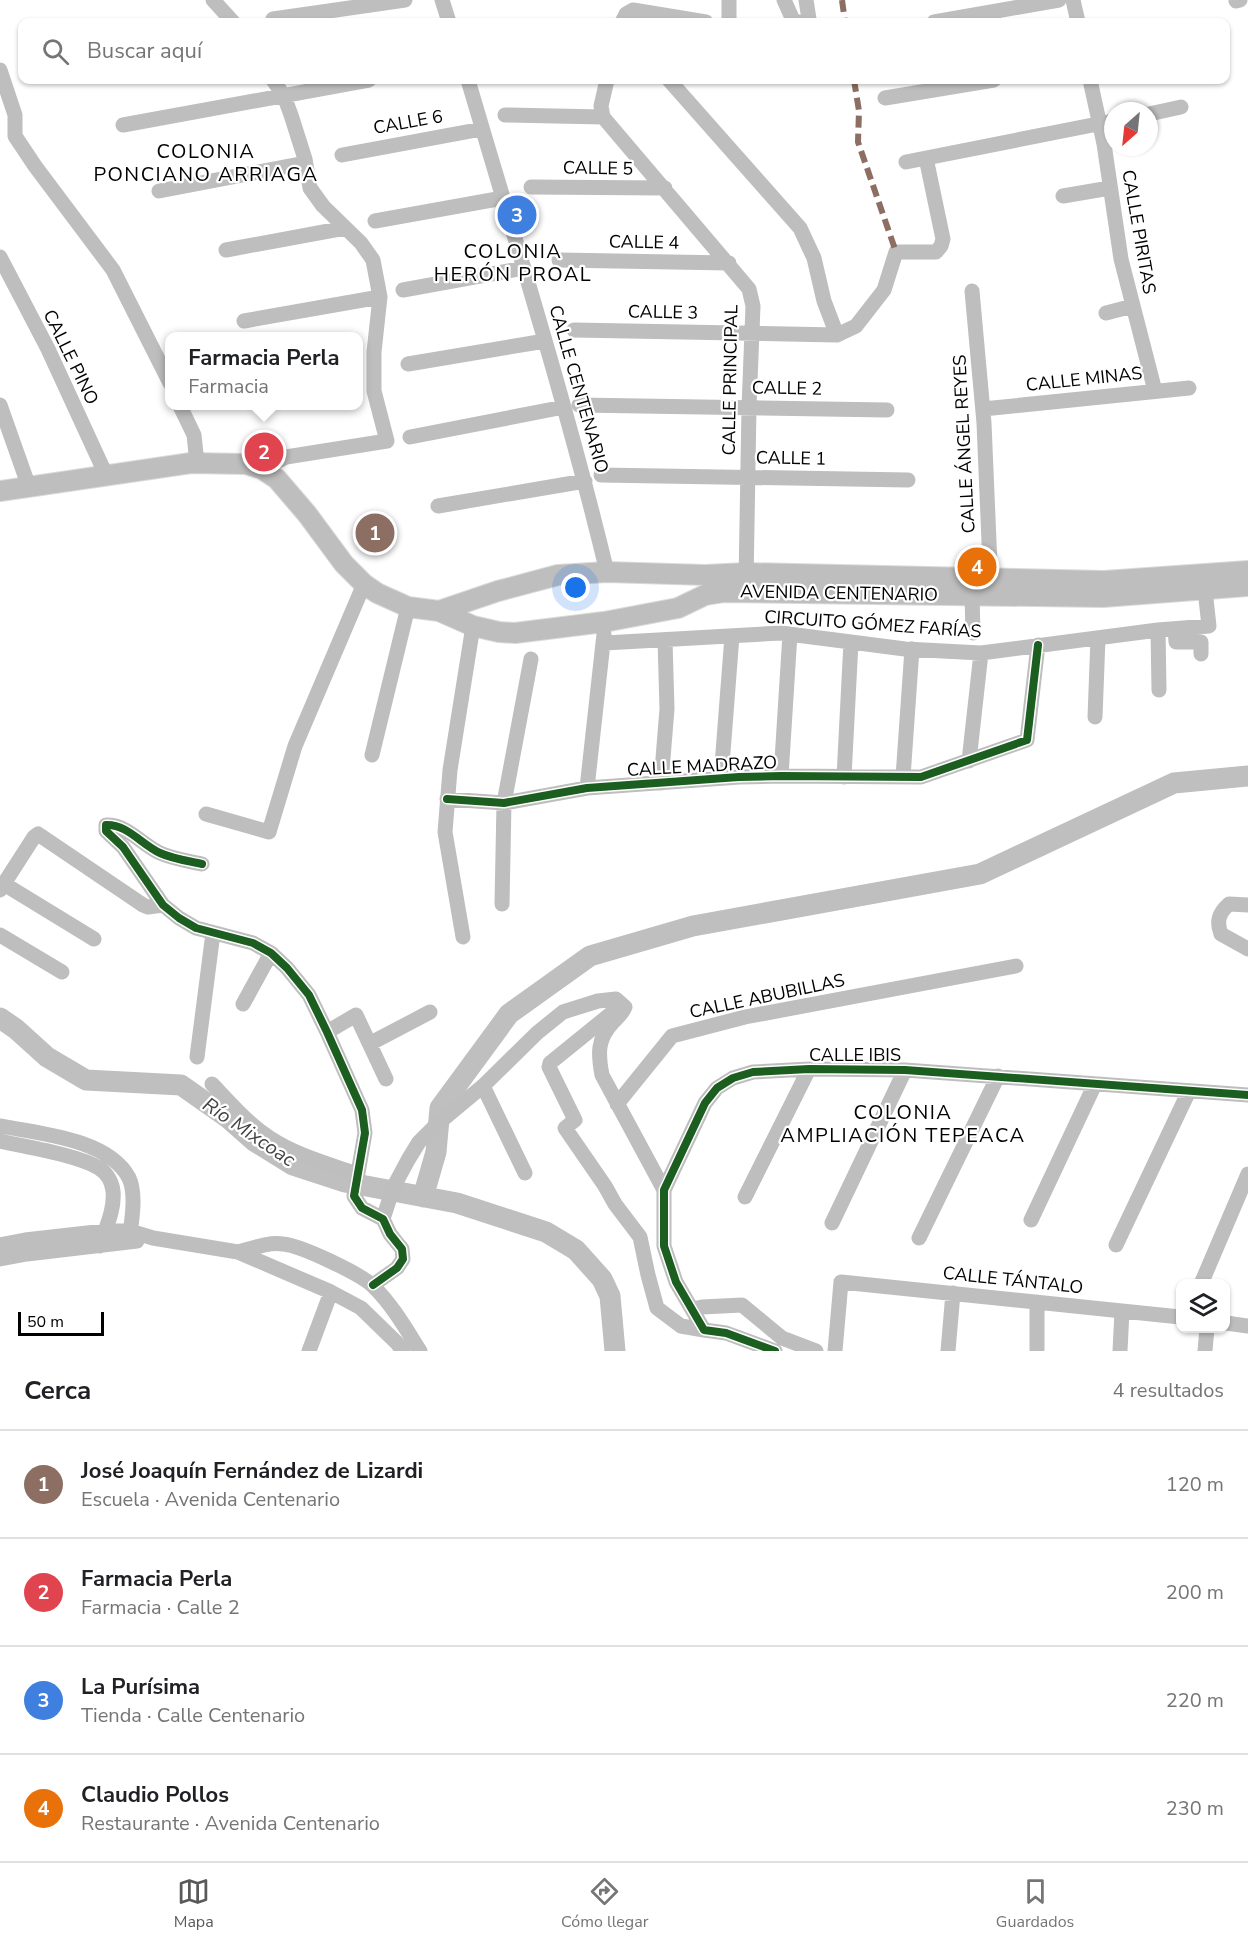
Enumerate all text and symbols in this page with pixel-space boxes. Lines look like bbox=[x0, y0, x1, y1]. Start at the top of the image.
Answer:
search box bbox=[18, 18, 1230, 84]
icon: search bbox=[39, 35, 72, 68]
text: Buscar aquí bbox=[87, 36, 202, 66]
north arrow bbox=[1104, 102, 1158, 156]
street label: CALLE 6 bbox=[371, 104, 445, 140]
district label: COLONIA PONCIANO ARRIAGA bbox=[94, 138, 318, 188]
street label: CALLE 5 bbox=[563, 155, 633, 181]
street label: CALLE PIRITAS bbox=[1116, 168, 1162, 296]
pin: 3 bbox=[498, 192, 536, 238]
street label: CALLE 4 bbox=[609, 229, 680, 255]
district label: COLONIA HERÓN PROAL bbox=[434, 238, 592, 288]
street label: CALLE 3 bbox=[628, 299, 698, 325]
street label: CALLE CENTENARIO bbox=[544, 302, 614, 476]
street label: CALLE PRINCIPAL bbox=[717, 304, 743, 456]
street label: CALLE PINO bbox=[38, 306, 104, 408]
popup bbox=[165, 332, 363, 410]
text: Farmacia Perla bbox=[188, 343, 340, 373]
street label: CALLE ÁNGEL REYES bbox=[947, 354, 981, 534]
street label: CALLE MINAS bbox=[1025, 361, 1143, 397]
text: Farmacia bbox=[188, 373, 269, 400]
street label: CALLE 2 bbox=[752, 375, 822, 401]
pin: 2 bbox=[244, 430, 284, 474]
street label: CALLE 1 bbox=[756, 445, 826, 471]
pin: 1 bbox=[356, 510, 394, 556]
pin: 4 bbox=[958, 544, 996, 590]
your location bbox=[561, 573, 590, 602]
street label: AVENIDA CENTENARIO bbox=[740, 579, 938, 607]
street label: CIRCUITO GÓMEZ FARÍAS bbox=[764, 604, 982, 644]
street label: CALLE MADRAZO bbox=[626, 750, 778, 782]
street label: CALLE ABUBILLAS bbox=[687, 968, 847, 1024]
street label: CALLE IBIS bbox=[809, 1043, 901, 1067]
water label: Río Mixcoac bbox=[197, 1091, 301, 1173]
district label: COLONIA AMPLIACIÓN TEPEACA bbox=[780, 1099, 1026, 1149]
street label: CALLE TÁNTALO bbox=[942, 1261, 1084, 1299]
map controls bbox=[1176, 1279, 1230, 1333]
button: layers bbox=[1176, 1279, 1230, 1333]
scale bar bbox=[18, 1309, 104, 1336]
text: 50 m bbox=[27, 1311, 64, 1333]
text: Cerca bbox=[24, 1373, 91, 1408]
text: 4 resultados bbox=[1113, 1377, 1224, 1404]
text: José Joaquín Fernández de Lizardi bbox=[81, 1456, 423, 1486]
text: 1 bbox=[38, 1471, 50, 1498]
text: 120 m bbox=[1166, 1471, 1224, 1498]
text: Escuela · Avenida Centenario bbox=[81, 1486, 340, 1513]
text: Farmacia Perla bbox=[81, 1564, 232, 1594]
text: 2 bbox=[38, 1579, 50, 1606]
text: 200 m bbox=[1166, 1579, 1224, 1606]
text: Farmacia · Calle 2 bbox=[81, 1594, 240, 1621]
text: La Purísima bbox=[81, 1672, 200, 1702]
text: 3 bbox=[38, 1687, 50, 1714]
text: 220 m bbox=[1166, 1687, 1224, 1714]
text: Tienda · Calle Centenario bbox=[81, 1702, 305, 1729]
text: Claudio Pollos bbox=[81, 1780, 229, 1810]
text: 4 bbox=[38, 1795, 50, 1822]
text: 230 m bbox=[1166, 1795, 1224, 1822]
text: Restaurante · Avenida Centenario bbox=[81, 1810, 380, 1837]
tab: Mapa bbox=[174, 1875, 214, 1933]
tab: Cómo llegar bbox=[561, 1875, 648, 1933]
tab: Guardados bbox=[996, 1875, 1074, 1933]

